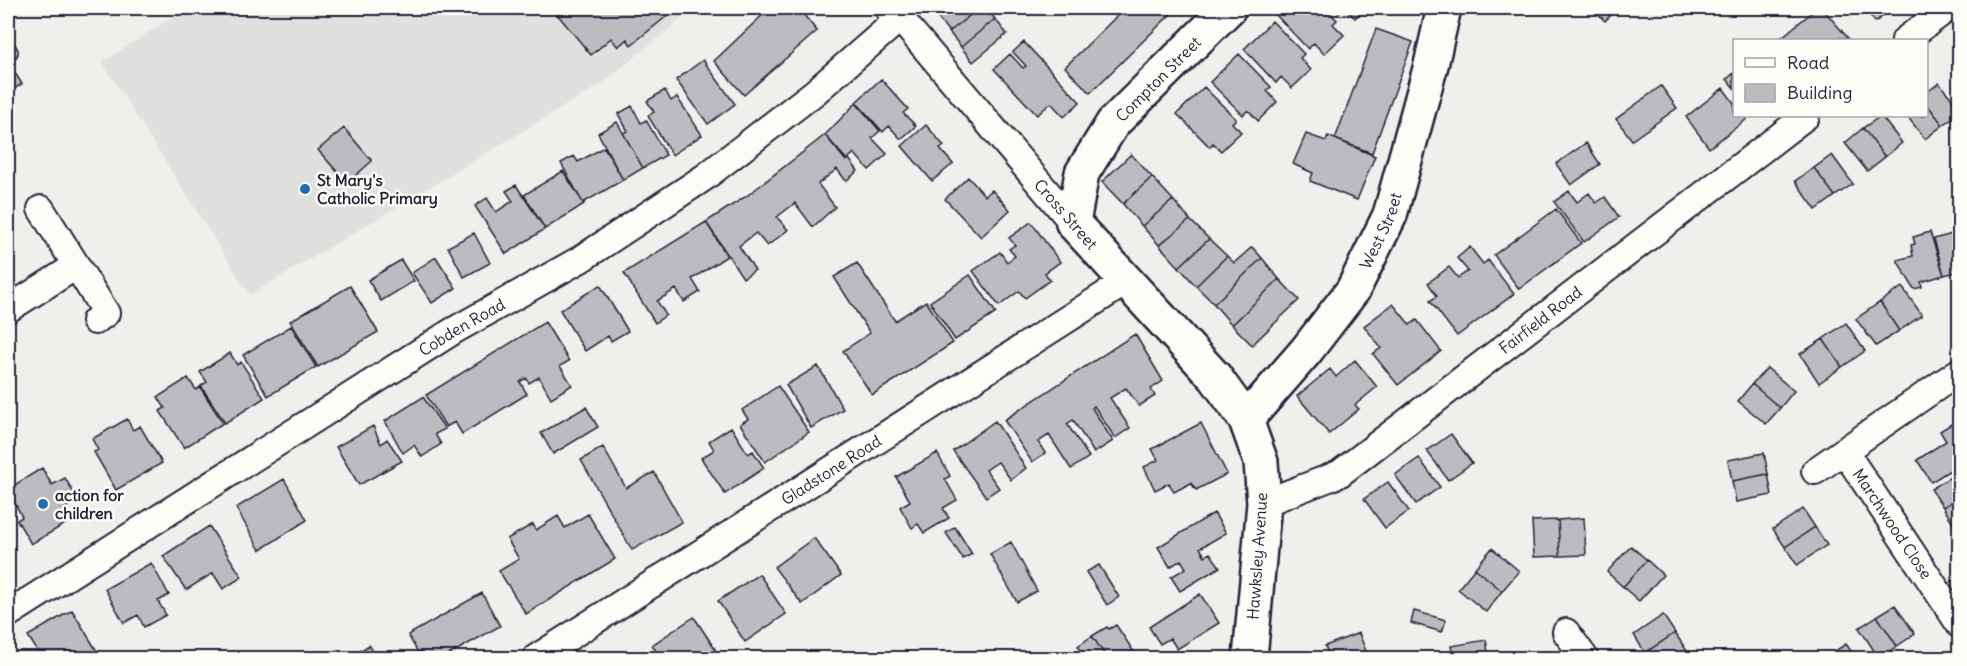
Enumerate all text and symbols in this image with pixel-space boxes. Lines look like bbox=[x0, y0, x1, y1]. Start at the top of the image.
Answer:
street label: Compton Street bbox=[1111, 32, 1205, 126]
legend bbox=[1733, 39, 1928, 117]
text: Road bbox=[1787, 51, 1830, 74]
text: Building bbox=[1787, 81, 1852, 104]
place label: St Mary's Catholic Primary bbox=[317, 170, 438, 209]
street label: Cross Street bbox=[1030, 175, 1102, 254]
marker: St Mary's Catholic Primary bbox=[298, 182, 312, 196]
street label: West Street bbox=[1355, 190, 1406, 272]
street label: Fairfield Road bbox=[1495, 282, 1586, 358]
street label: Cobden Road bbox=[415, 294, 508, 360]
street label: Gladstone Road bbox=[777, 431, 885, 509]
street label: Marchwood Close bbox=[1849, 465, 1937, 583]
place label: action for children bbox=[55, 485, 124, 523]
street label: Hawksley Avenue bbox=[1243, 492, 1271, 620]
marker: action for children bbox=[36, 497, 50, 511]

